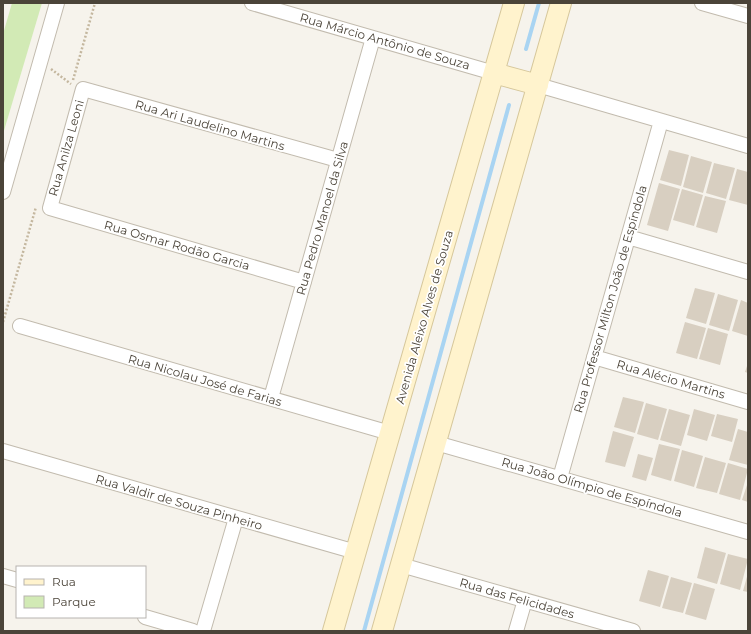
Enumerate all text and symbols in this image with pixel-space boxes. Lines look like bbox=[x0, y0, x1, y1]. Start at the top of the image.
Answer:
street label: Rua Márcio Antônio de Souza bbox=[298, 9, 472, 73]
street label: Rua Ari Laudelino Martins bbox=[133, 96, 287, 154]
street label: Rua Anilza Leoni bbox=[45, 98, 87, 198]
street label: Rua Pedro Manoel da Silva bbox=[293, 139, 351, 297]
street label: Rua Professor Milton João de Espíndola bbox=[570, 183, 650, 415]
street label: Rua Osmar Rodão Garcia bbox=[102, 217, 252, 273]
street label: Avenida Aleixo Alves de Souza bbox=[392, 228, 456, 406]
street label: Rua Nicolau José de Farias bbox=[126, 351, 284, 409]
street label: Rua Alécio Martins bbox=[615, 356, 727, 402]
street label: Rua João Olímpio de Espíndola bbox=[500, 454, 684, 520]
street label: Rua Valdir de Souza Pinheiro bbox=[94, 471, 264, 533]
legend bbox=[16, 566, 146, 618]
text: Rua bbox=[52, 574, 76, 589]
street label: Rua das Felicidades bbox=[458, 574, 576, 622]
text: Parque bbox=[52, 594, 96, 609]

